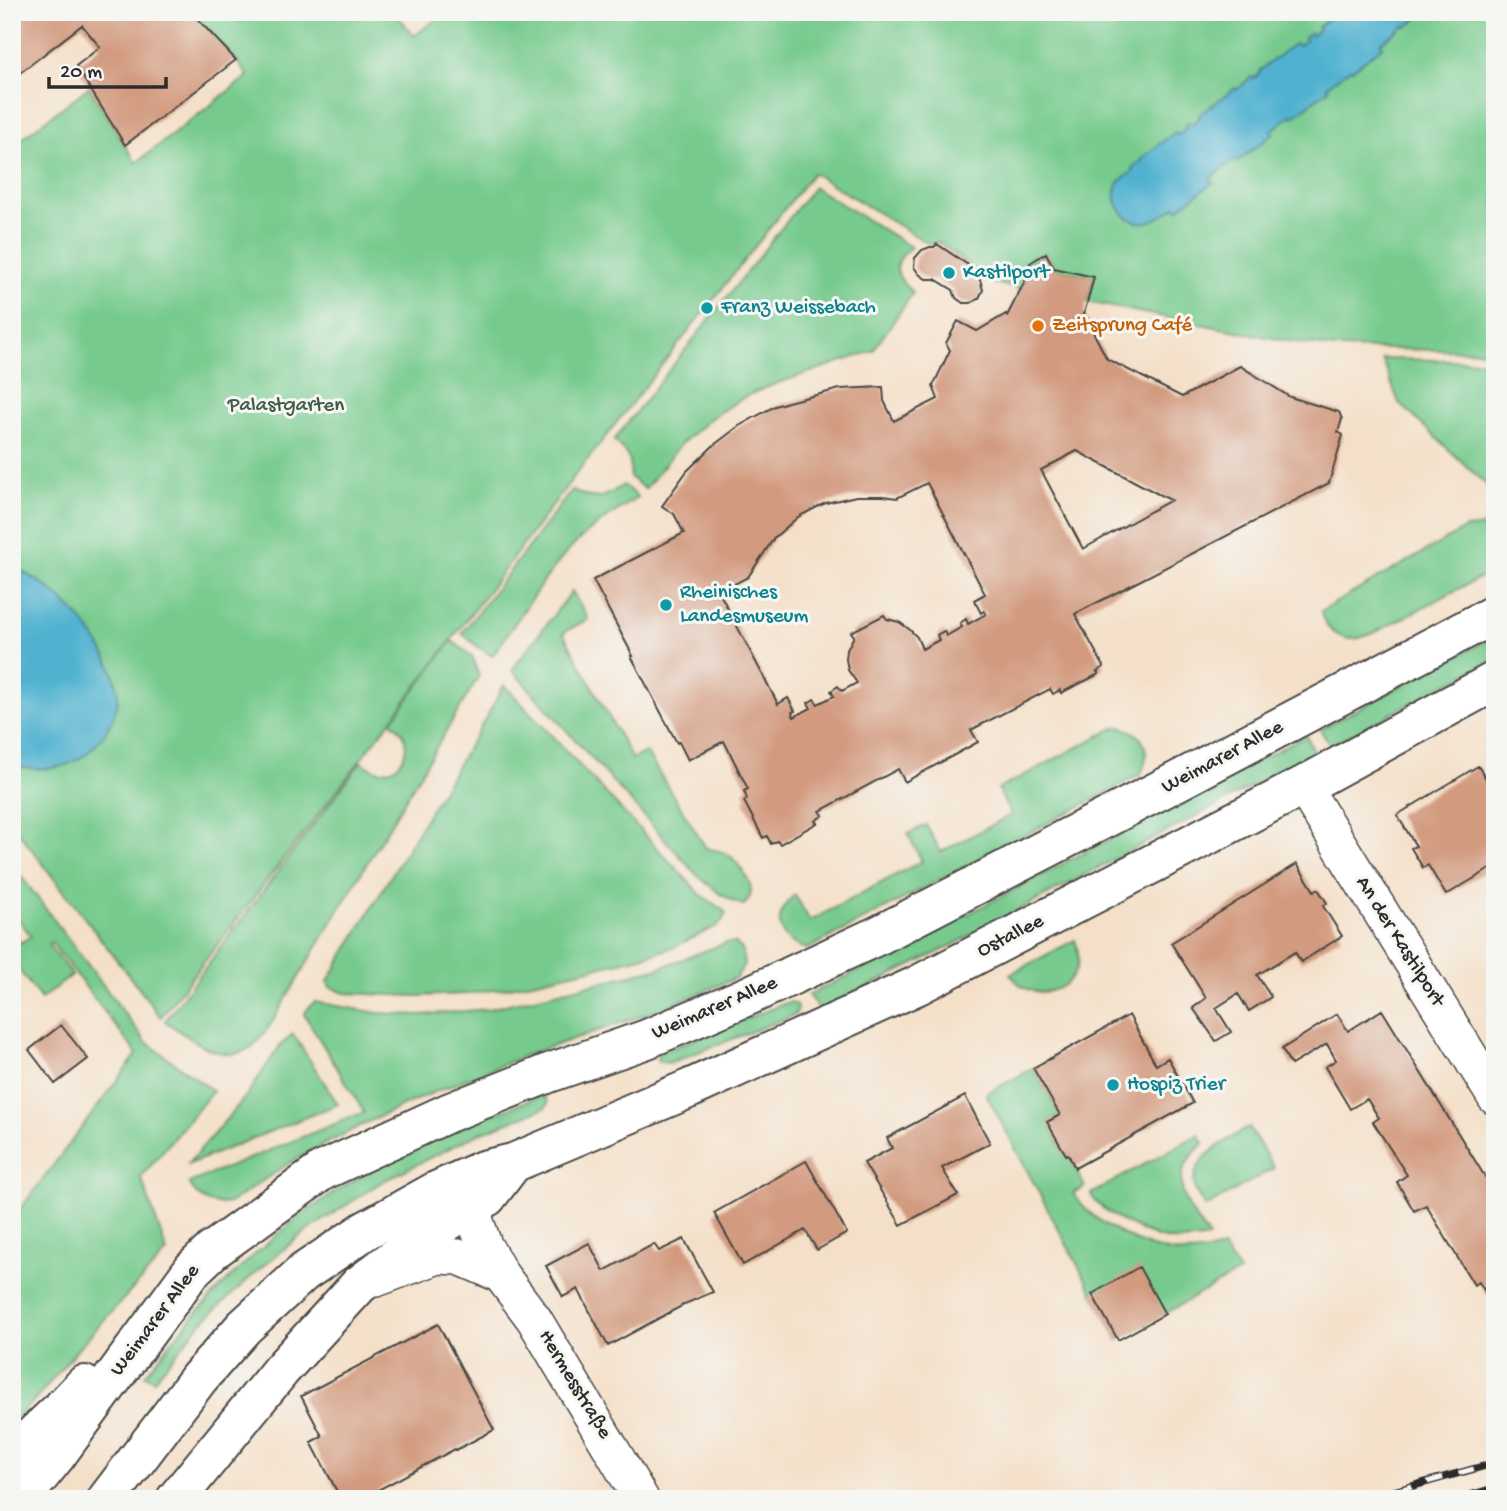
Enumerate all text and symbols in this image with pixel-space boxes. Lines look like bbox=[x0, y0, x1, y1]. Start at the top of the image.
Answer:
scale bar bbox=[49, 46, 166, 90]
text: 20 m bbox=[60, 61, 102, 86]
place label: Kastilport bbox=[963, 261, 1051, 286]
marker: Kastilport bbox=[941, 265, 957, 281]
place label: Franz Weissebach bbox=[720, 296, 876, 321]
marker: Franz Weissebach bbox=[699, 300, 715, 316]
place label: Zeitsprung Café bbox=[1052, 314, 1193, 339]
marker: Zeitsprung Café bbox=[1030, 318, 1046, 334]
park label: Palastgarten bbox=[227, 394, 344, 419]
place label: Rheinisches Landesmuseum bbox=[680, 581, 808, 630]
marker: Rheinisches Landesmuseum bbox=[658, 597, 674, 613]
street label: Weimarer Allee bbox=[1158, 715, 1289, 800]
street label: An der Kastilport bbox=[1349, 872, 1450, 1014]
street label: Ostallee bbox=[973, 909, 1050, 964]
street label: Weimarer Allee bbox=[649, 971, 783, 1047]
place label: Hospiz Trier bbox=[1127, 1073, 1227, 1098]
marker: Hospiz Trier bbox=[1105, 1077, 1121, 1093]
street label: Weimarer Allee bbox=[106, 1259, 207, 1382]
street label: Hermesstraße bbox=[532, 1326, 617, 1445]

